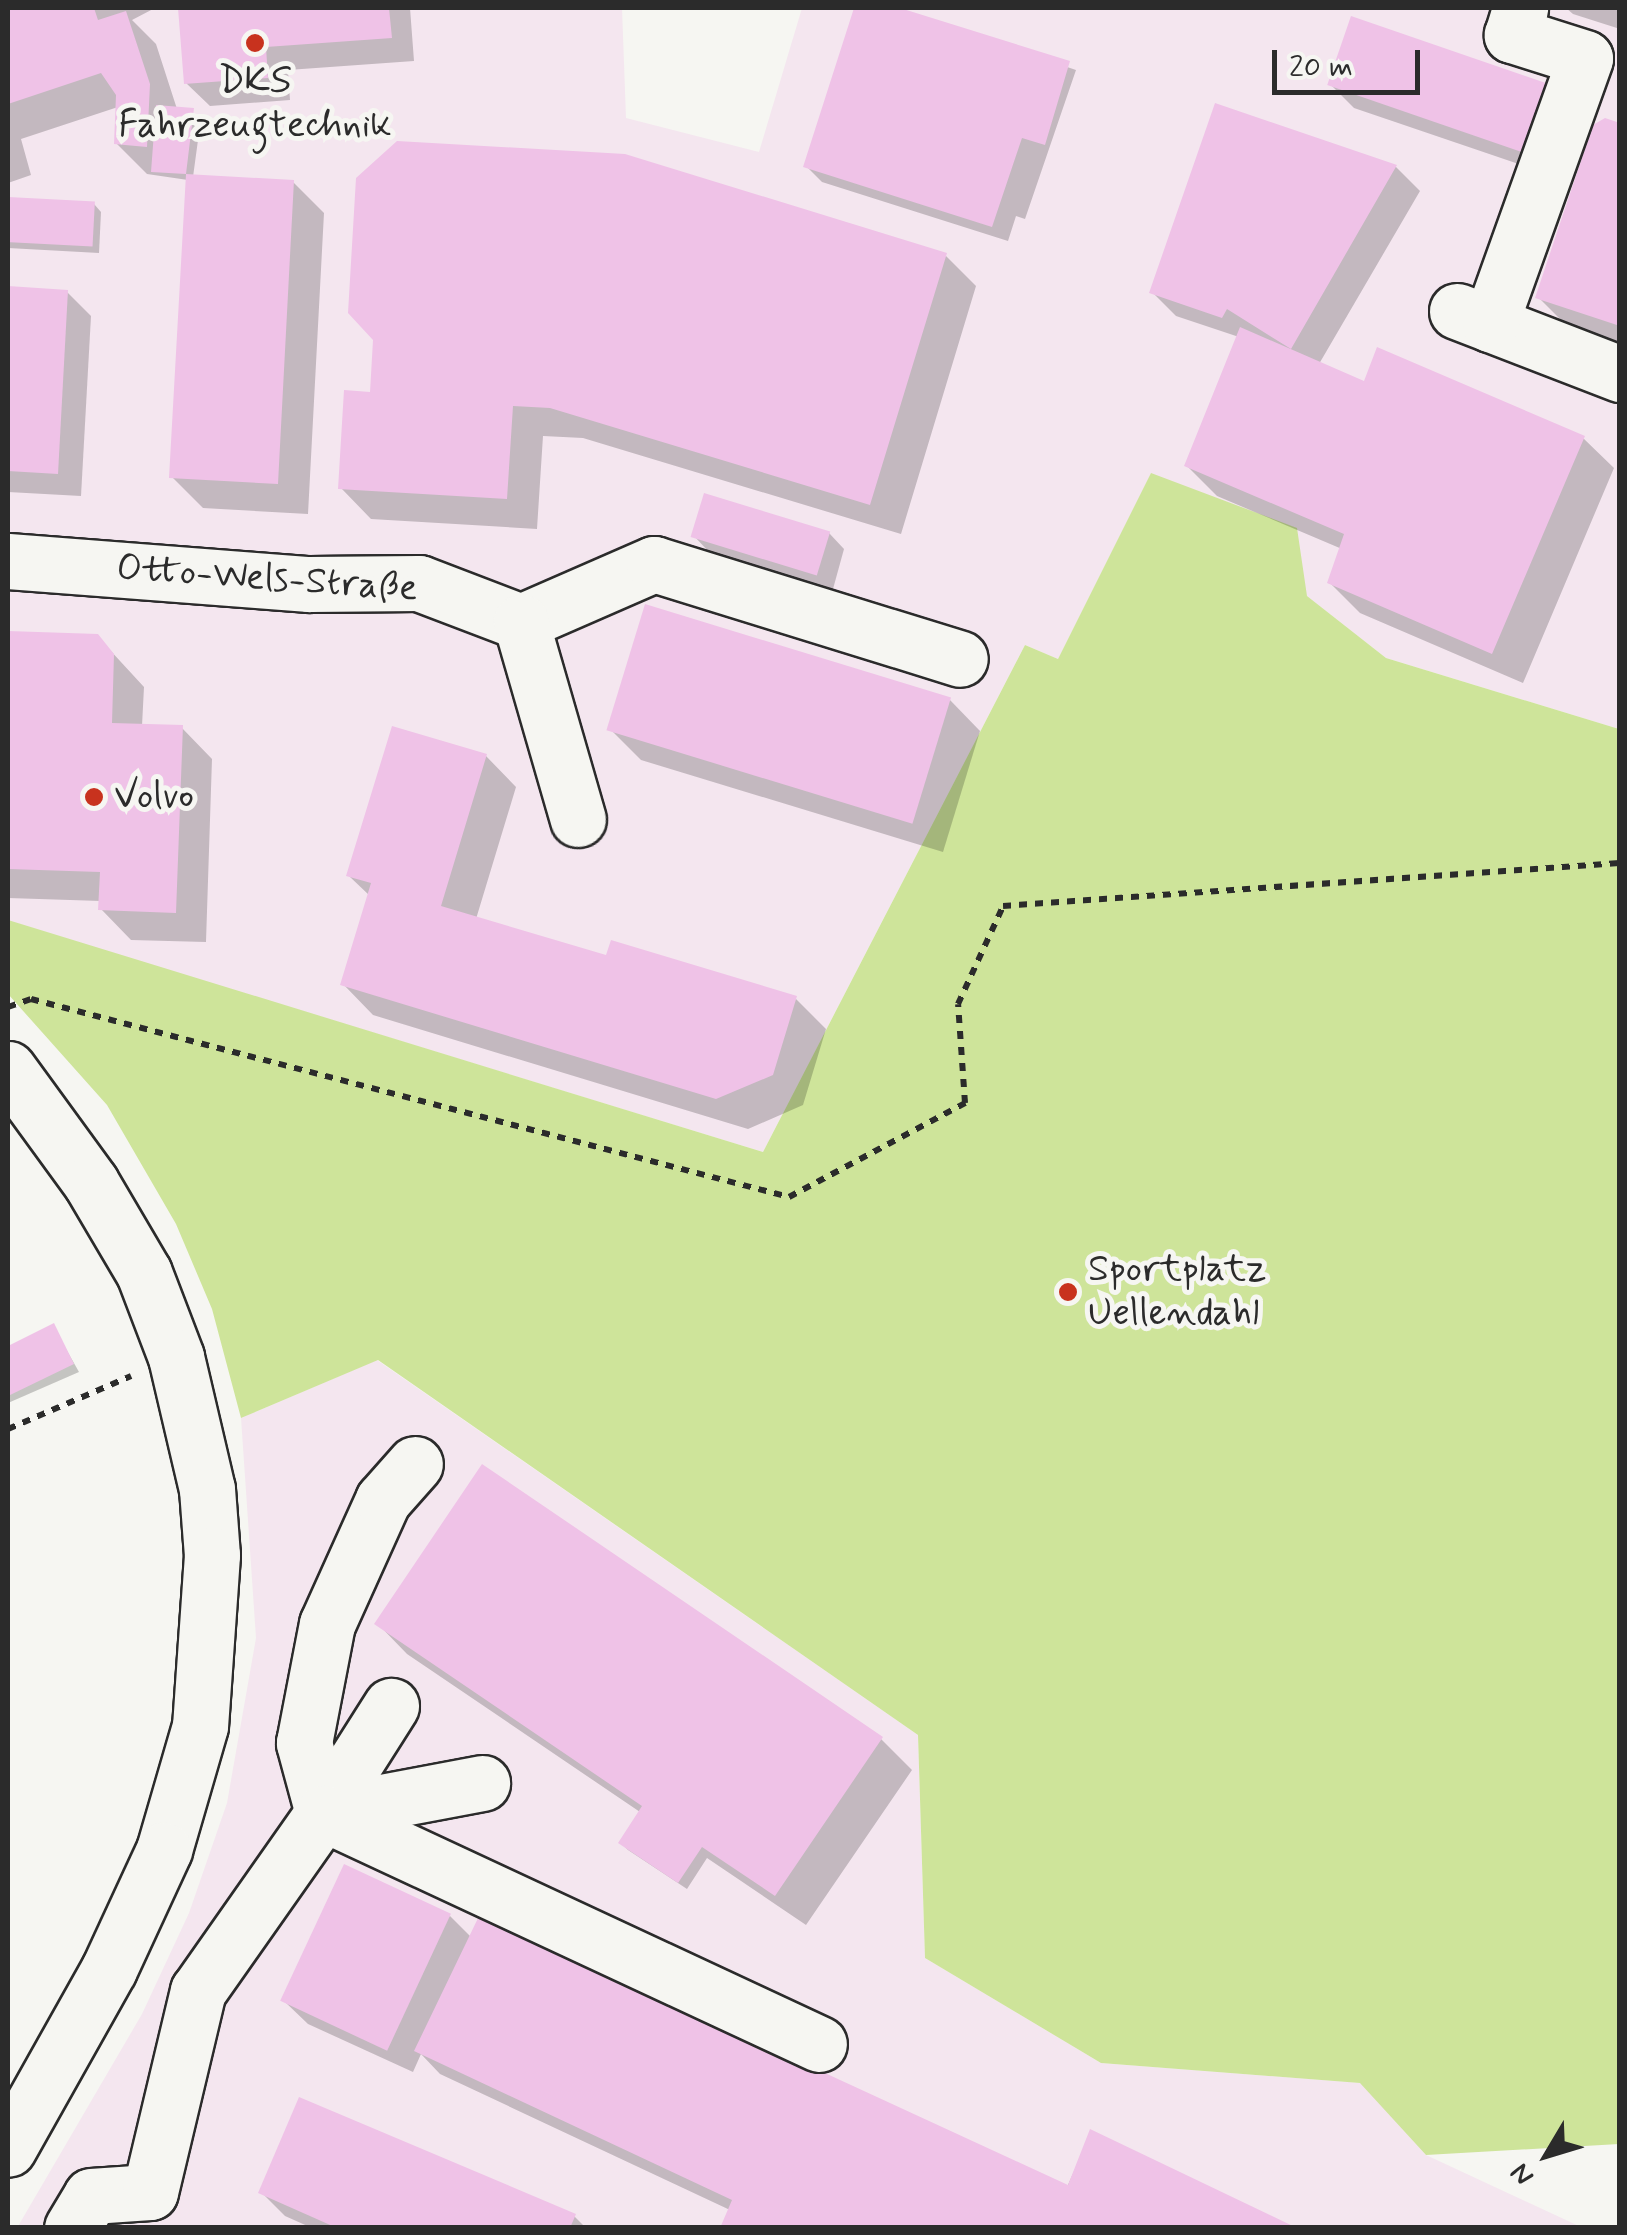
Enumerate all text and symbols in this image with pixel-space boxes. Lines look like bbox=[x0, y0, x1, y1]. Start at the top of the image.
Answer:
scale bar bbox=[1277, 30, 1424, 92]
marker: DKS Fahrzeugtechnik bbox=[244, 32, 266, 54]
text: 20 m bbox=[1289, 48, 1353, 87]
place label: DKS Fahrzeugtechnik bbox=[118, 59, 392, 148]
street label: Otto-Wels-Straße bbox=[115, 546, 419, 612]
place label: Volvo bbox=[114, 774, 194, 820]
marker: Volvo bbox=[83, 786, 105, 808]
place label: Sportplatz Uellendahl bbox=[1088, 1247, 1267, 1336]
marker: Sportplatz Uellendahl bbox=[1057, 1281, 1079, 1303]
north arrow bbox=[1497, 2105, 1597, 2205]
text: N bbox=[1503, 2155, 1543, 2193]

